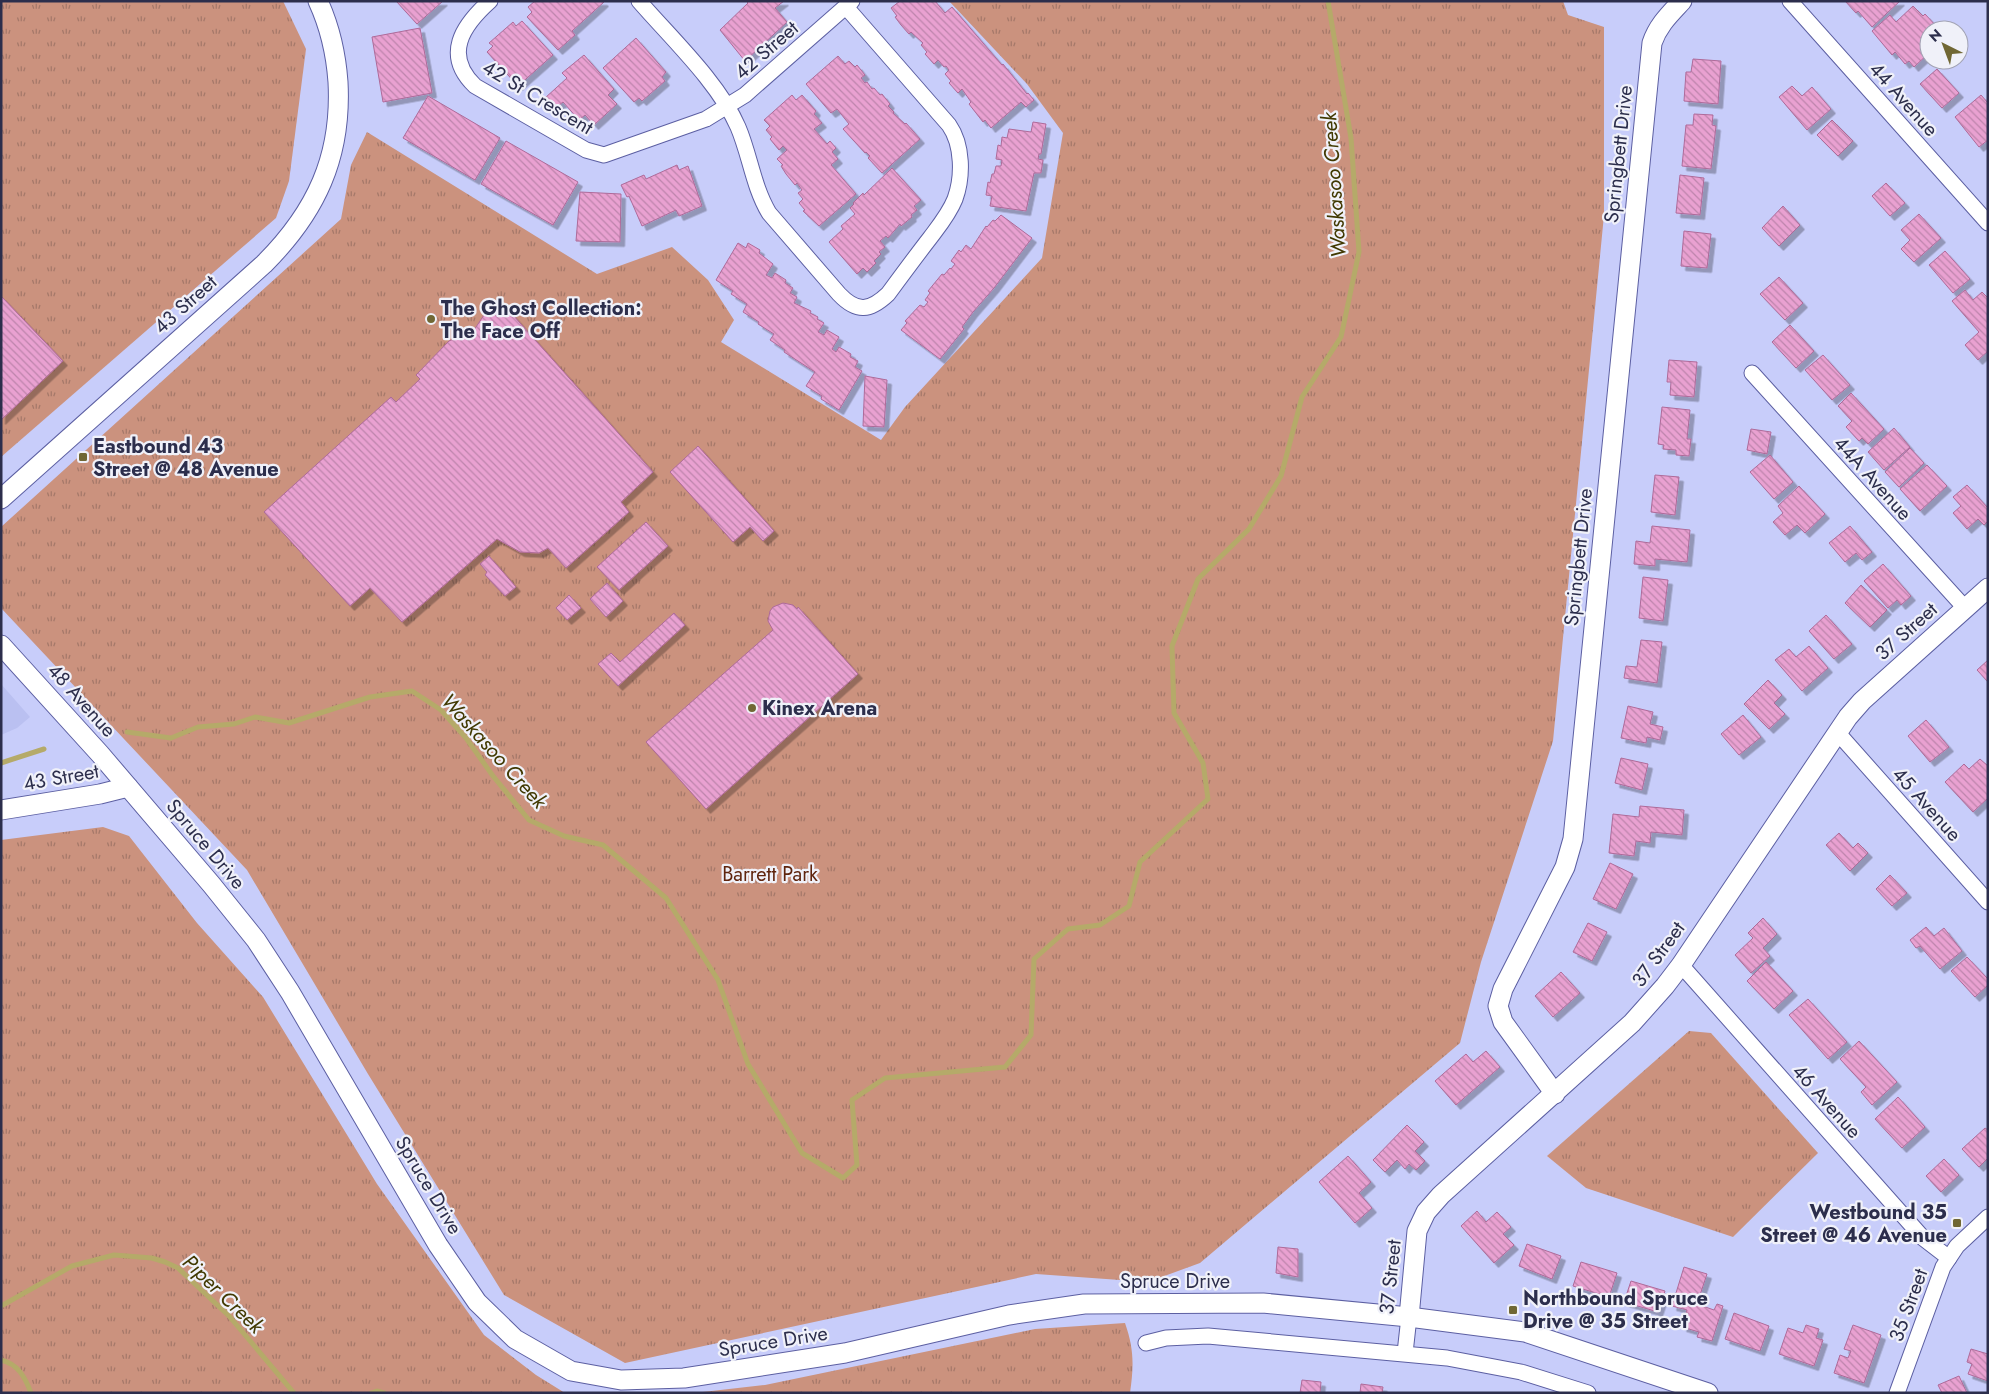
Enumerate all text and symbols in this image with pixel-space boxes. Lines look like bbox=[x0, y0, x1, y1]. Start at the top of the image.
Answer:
street label: 42 Street bbox=[728, 14, 805, 87]
north arrow bbox=[1919, 20, 1969, 70]
text: N bbox=[1924, 24, 1946, 46]
street label: 42 St Crescent bbox=[477, 53, 599, 142]
street label: 44 Avenue bbox=[1862, 56, 1945, 143]
street label: Springbett Drive bbox=[1597, 84, 1640, 224]
water label: Waskasoo Creek bbox=[1314, 110, 1354, 259]
street label: 43 Street bbox=[147, 268, 224, 341]
place label: The Ghost Collection: The Face Off bbox=[441, 294, 642, 346]
marker: The Ghost Collection: The Face Off bbox=[425, 313, 437, 325]
street label: 44A Avenue bbox=[1827, 430, 1918, 527]
place label: Eastbound 43 Street @ 48 Avenue bbox=[93, 432, 279, 484]
marker: Eastbound 43 Street @ 48 Avenue bbox=[77, 451, 89, 463]
street label: Springbett Drive bbox=[1557, 487, 1600, 627]
street label: 37 Street bbox=[1869, 595, 1944, 667]
street label: 48 Avenue bbox=[40, 657, 123, 744]
water label: Waskasoo Creek bbox=[434, 687, 555, 816]
place label: Kinex Arena bbox=[762, 694, 877, 723]
marker: Kinex Arena bbox=[746, 702, 758, 714]
street label: 43 Street bbox=[21, 757, 101, 798]
street label: 45 Avenue bbox=[1885, 761, 1968, 848]
street label: Spruce Drive bbox=[159, 793, 252, 896]
park label: Barrett Park bbox=[722, 860, 818, 889]
street label: 37 Street bbox=[1625, 915, 1692, 993]
street label: 46 Avenue bbox=[1785, 1058, 1868, 1145]
street label: Spruce Drive bbox=[388, 1131, 469, 1240]
place label: Westbound 35 Street @ 46 Avenue bbox=[1760, 1198, 1947, 1250]
marker: Westbound 35 Street @ 46 Avenue bbox=[1951, 1217, 1963, 1229]
street label: 37 Street bbox=[1372, 1238, 1409, 1316]
water label: Piper Creek bbox=[176, 1248, 271, 1341]
street label: 35 Street bbox=[1882, 1264, 1935, 1346]
street label: Spruce Drive bbox=[1120, 1267, 1230, 1296]
place label: Northbound Spruce Drive @ 35 Street bbox=[1523, 1284, 1708, 1336]
marker: Northbound Spruce Drive @ 35 Street bbox=[1507, 1304, 1519, 1316]
street label: Spruce Drive bbox=[716, 1319, 830, 1364]

